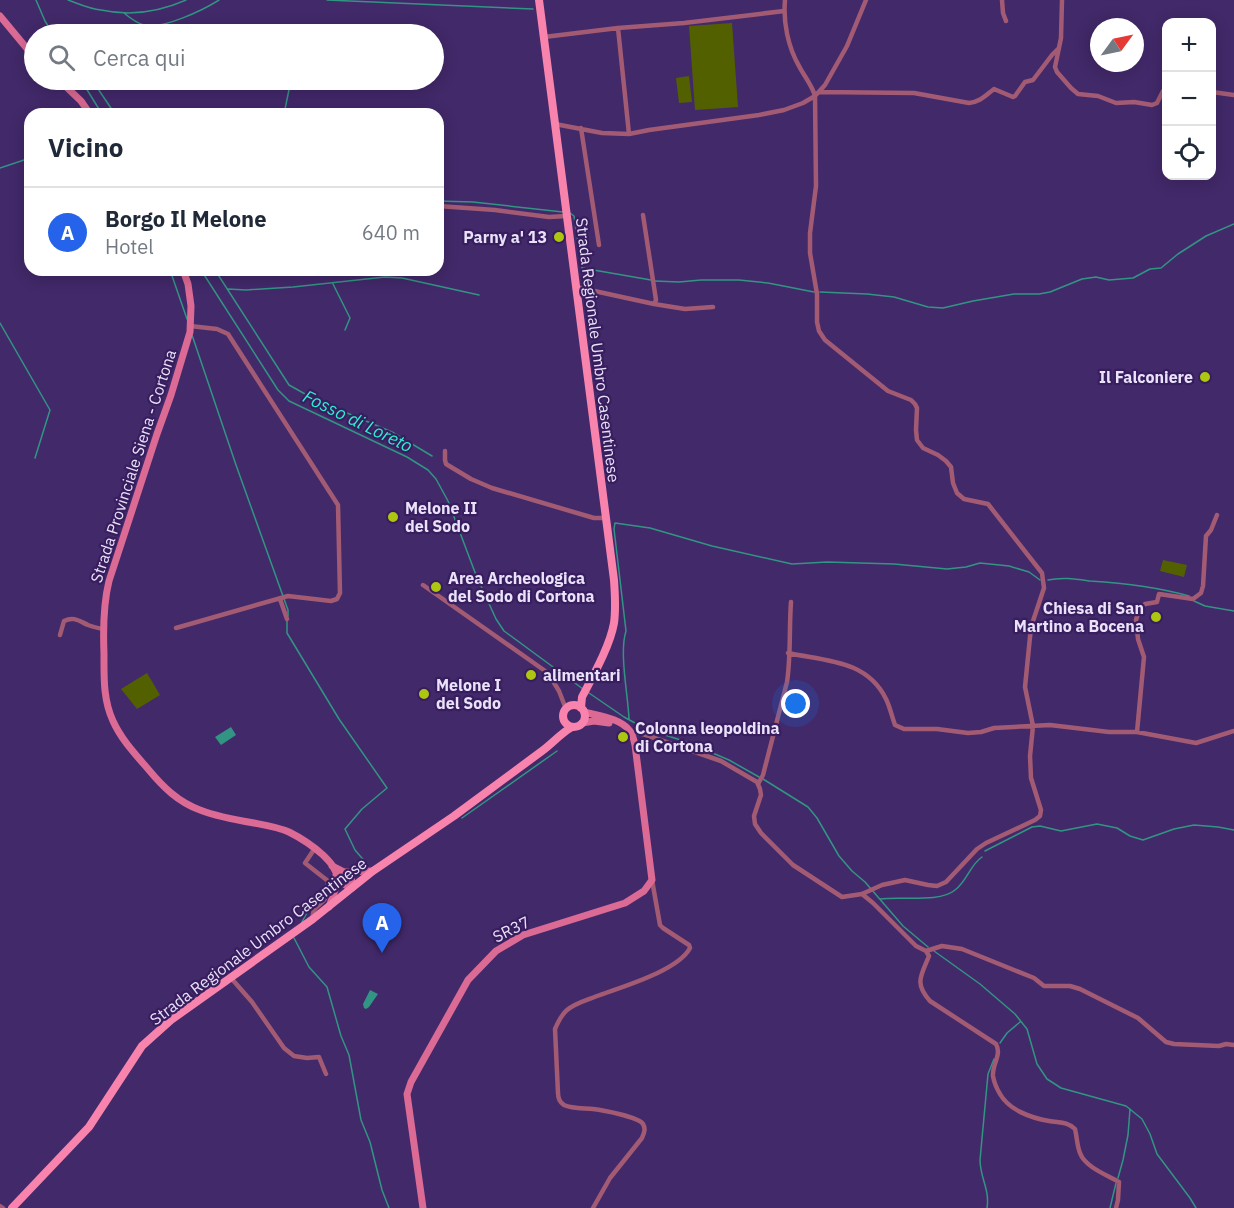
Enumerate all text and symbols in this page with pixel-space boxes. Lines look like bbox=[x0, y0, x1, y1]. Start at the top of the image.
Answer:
north arrow bbox=[1090, 18, 1144, 72]
map controls bbox=[1162, 18, 1216, 180]
button: + bbox=[1162, 18, 1216, 72]
search box bbox=[24, 24, 444, 90]
icon: search bbox=[45, 41, 78, 74]
text: Cerca qui bbox=[93, 43, 185, 72]
button: − bbox=[1162, 72, 1216, 126]
button: locate bbox=[1162, 126, 1216, 180]
text: Vicino bbox=[48, 130, 123, 164]
text: Borgo Il Melone bbox=[105, 204, 267, 233]
street label: Strada Regionale Umbro Casentinese bbox=[572, 217, 624, 484]
text: A bbox=[61, 219, 74, 246]
text: 640 m bbox=[362, 219, 420, 246]
place label: Parny a' 13 bbox=[463, 227, 547, 247]
marker: Parny a' 13 bbox=[552, 230, 566, 244]
text: Hotel bbox=[105, 233, 154, 260]
street label: Strada Provinciale Siena - Cortona bbox=[86, 346, 180, 585]
place label: Il Falconiere bbox=[1099, 367, 1193, 387]
marker: Il Falconiere bbox=[1198, 370, 1212, 384]
water label: Fosso di Loreto bbox=[299, 385, 417, 457]
place label: Melone II del Sodo bbox=[405, 498, 477, 536]
marker: Melone II del Sodo bbox=[386, 510, 400, 524]
place label: Area Archeologica del Sodo di Cortona bbox=[448, 568, 595, 606]
marker: Area Archeologica del Sodo di Cortona bbox=[429, 580, 443, 594]
place label: Chiesa di San Martino a Bocena bbox=[1014, 598, 1144, 636]
marker: Chiesa di San Martino a Bocena bbox=[1149, 610, 1163, 624]
place label: alimentari bbox=[543, 665, 621, 685]
marker: alimentari bbox=[524, 668, 538, 682]
place label: Melone I del Sodo bbox=[436, 675, 501, 713]
marker: Melone I del Sodo bbox=[417, 687, 431, 701]
your location bbox=[781, 689, 810, 718]
place label: Colonna leopoldina di Cortona bbox=[635, 718, 780, 756]
marker: Colonna leopoldina di Cortona bbox=[616, 730, 630, 744]
street label: Strada Regionale Umbro Casentinese bbox=[146, 853, 371, 1029]
pin: A bbox=[362, 904, 401, 953]
street label: SR37 bbox=[489, 912, 533, 946]

